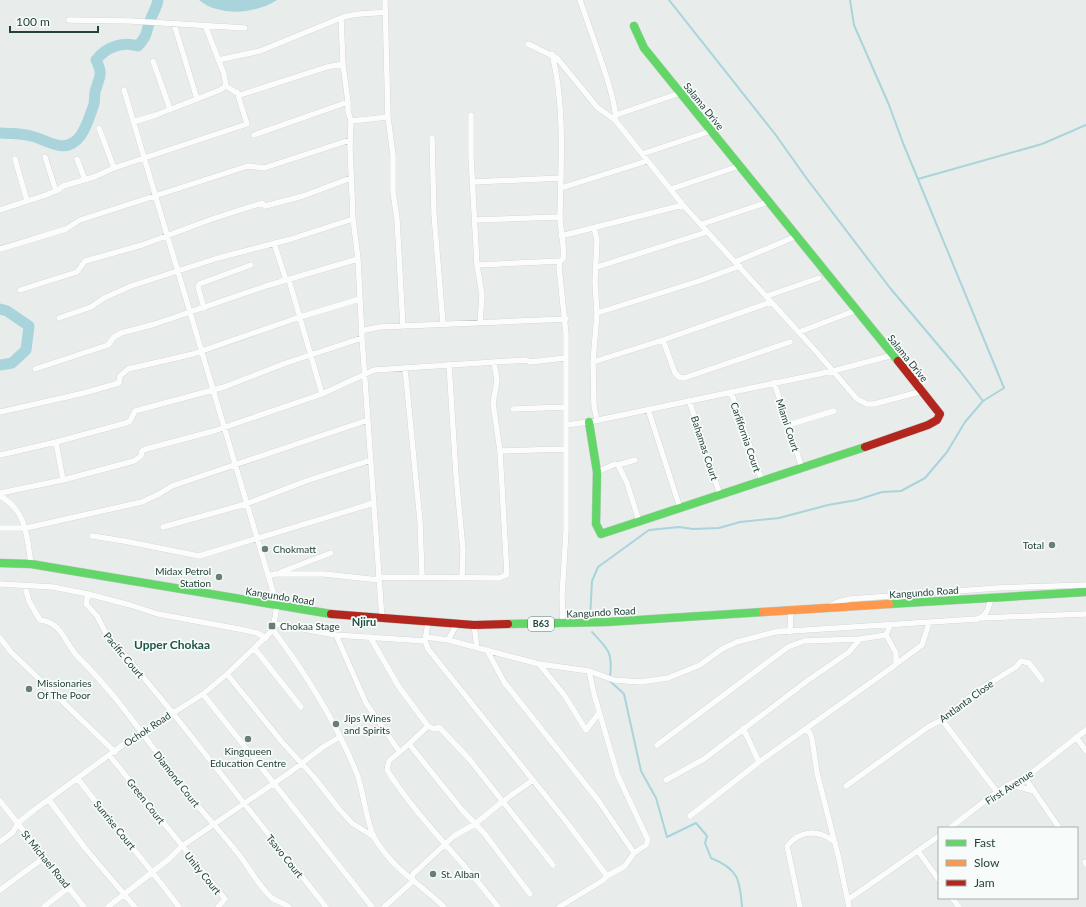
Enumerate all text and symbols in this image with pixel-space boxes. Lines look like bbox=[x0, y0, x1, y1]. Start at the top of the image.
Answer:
scale bar bbox=[10, 8, 98, 34]
text: 100 m bbox=[16, 14, 50, 29]
street label: Salama Drive bbox=[681, 80, 727, 132]
street label: Salama Drive bbox=[885, 332, 931, 384]
street label: Miami Court bbox=[774, 397, 802, 453]
street label: Carlifornia Court bbox=[728, 400, 764, 474]
street label: Bahamas Court bbox=[689, 414, 721, 482]
place label: Total bbox=[1023, 539, 1044, 551]
marker: Total bbox=[1047, 540, 1057, 550]
place label: Chokmatt bbox=[273, 543, 316, 555]
marker: Chokmatt bbox=[260, 544, 270, 554]
place label: Midax Petrol Station bbox=[155, 565, 211, 589]
marker: Midax Petrol Station bbox=[214, 572, 224, 582]
street label: Kangundo Road bbox=[889, 584, 959, 600]
street label: Kangundo Road bbox=[245, 585, 315, 607]
street label: Kangundo Road bbox=[566, 604, 636, 620]
district label: Njiru bbox=[352, 615, 376, 628]
road number: B63 bbox=[528, 617, 554, 631]
place label: Chokaa Stage bbox=[280, 620, 340, 632]
marker: Chokaa Stage bbox=[267, 621, 277, 631]
street label: Pacific Court bbox=[101, 630, 147, 681]
district label: Upper Chokaa bbox=[134, 637, 210, 652]
place label: Missionaries Of The Poor bbox=[37, 677, 92, 701]
street label: Antlanta Close bbox=[937, 677, 995, 725]
marker: Missionaries Of The Poor bbox=[24, 684, 34, 694]
street label: Ochok Road bbox=[121, 709, 173, 749]
place label: Jips Wines and Spirits bbox=[344, 712, 391, 736]
marker: Jips Wines and Spirits bbox=[331, 719, 341, 729]
marker: Kingqueen Education Centre bbox=[243, 734, 253, 744]
place label: Kingqueen Education Centre bbox=[210, 745, 286, 769]
street label: Diamond Court bbox=[151, 749, 203, 810]
street label: First Avenue bbox=[983, 767, 1035, 807]
street label: Green Court bbox=[125, 776, 168, 826]
street label: Sunrise Court bbox=[92, 798, 139, 852]
legend bbox=[938, 827, 1078, 899]
street label: St Michael Road bbox=[19, 828, 73, 890]
street label: Tsavo Court bbox=[264, 832, 306, 880]
text: Fast bbox=[974, 835, 996, 850]
street label: Unity Court bbox=[182, 849, 224, 897]
text: Slow bbox=[974, 855, 1000, 870]
place label: St. Alban bbox=[441, 868, 480, 880]
marker: St. Alban bbox=[428, 869, 438, 879]
text: Jam bbox=[974, 875, 995, 890]

